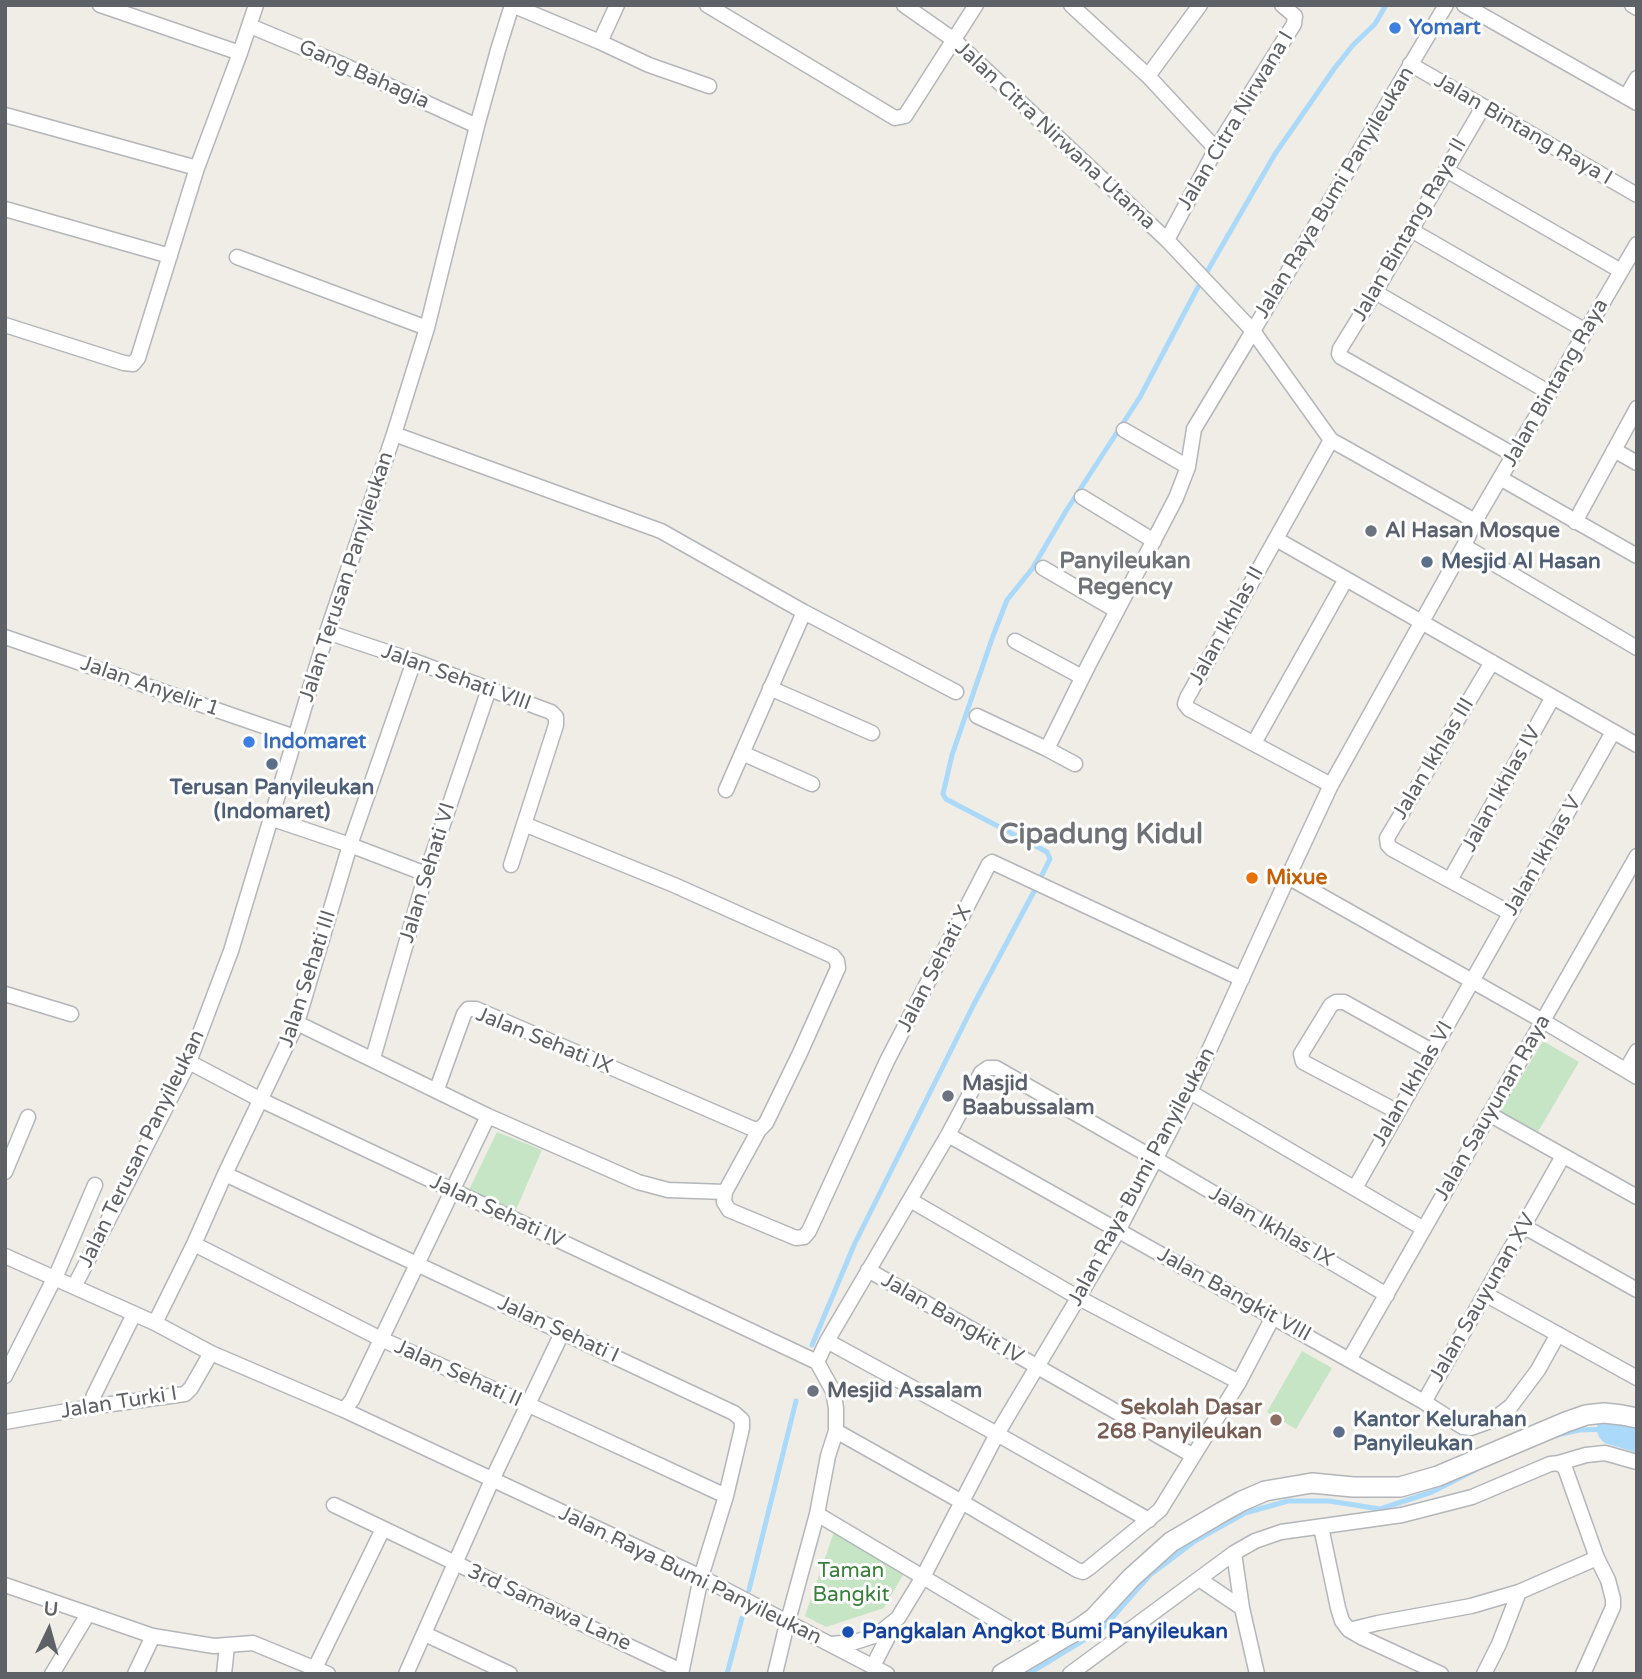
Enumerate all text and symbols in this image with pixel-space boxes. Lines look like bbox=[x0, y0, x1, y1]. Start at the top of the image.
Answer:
place label: Yomart bbox=[1409, 15, 1481, 41]
marker: Yomart bbox=[1387, 20, 1403, 36]
street label: Jalan Citra Nirwana I bbox=[1173, 27, 1299, 215]
street label: Gang Bahagia bbox=[295, 35, 433, 115]
street label: Jalan Citra Nirwana Utama bbox=[950, 36, 1160, 236]
street label: Jalan Raya Bumi Panyileukan bbox=[1250, 63, 1420, 323]
street label: Jalan Bintang Raya I bbox=[1430, 69, 1616, 191]
street label: Jalan Bintang Raya II bbox=[1347, 134, 1473, 326]
street label: Jalan Bintang Raya bbox=[1498, 294, 1614, 472]
street label: Jalan Terusan Panyileukan bbox=[295, 449, 399, 705]
place label: Al Hasan Mosque bbox=[1385, 518, 1560, 544]
marker: Al Hasan Mosque bbox=[1363, 523, 1379, 539]
district label: Panyileukan Regency bbox=[1059, 548, 1191, 602]
place label: Mesjid Al Hasan bbox=[1441, 549, 1601, 575]
marker: Mesjid Al Hasan bbox=[1419, 554, 1435, 570]
street label: Jalan Ikhlas II bbox=[1184, 562, 1270, 690]
street label: Jalan Sehati VIII bbox=[378, 639, 534, 717]
street label: Jalan Anyelir 1 bbox=[77, 651, 223, 723]
street label: Jalan Ikhlas III bbox=[1388, 694, 1480, 824]
street label: Jalan Ikhlas IV bbox=[1457, 722, 1547, 856]
place label: Indomaret bbox=[263, 729, 366, 755]
marker: Indomaret bbox=[241, 734, 257, 750]
marker: Terusan Panyileukan (Indomaret) bbox=[264, 756, 280, 772]
place label: Terusan Panyileukan (Indomaret) bbox=[170, 775, 374, 825]
street label: Jalan Ikhlas V bbox=[1499, 792, 1587, 920]
street label: Jalan Sehati VI bbox=[395, 800, 461, 946]
district label: Cipadung Kidul bbox=[999, 819, 1203, 853]
place label: Mixue bbox=[1266, 865, 1327, 891]
marker: Mixue bbox=[1244, 870, 1260, 886]
street label: Jalan Sehati X bbox=[892, 901, 978, 1037]
street label: Jalan Sehati III bbox=[274, 907, 342, 1051]
street label: Jalan Sehati IX bbox=[472, 1002, 616, 1080]
street label: Jalan Sauyunan Raya bbox=[1429, 1010, 1557, 1206]
street label: Jalan Ikhlas VI bbox=[1367, 1017, 1459, 1151]
street label: Jalan Terusan Panyileukan bbox=[73, 1026, 211, 1272]
street label: Jalan Raya Bumi Panyileukan bbox=[1063, 1043, 1221, 1311]
place label: Masjid Baabussalam bbox=[962, 1071, 1094, 1121]
marker: Masjid Baabussalam bbox=[940, 1088, 956, 1104]
street label: Jalan Sehati IV bbox=[426, 1170, 568, 1254]
street label: Jalan Ikhlas IX bbox=[1204, 1181, 1338, 1273]
street label: Jalan Sauyunan XV bbox=[1424, 1209, 1542, 1387]
street label: Jalan Bangkit VIII bbox=[1153, 1242, 1315, 1348]
street label: Jalan Bangkit IV bbox=[876, 1268, 1028, 1370]
street label: Jalan Sehati I bbox=[493, 1291, 623, 1369]
street label: Jalan Sehati II bbox=[390, 1335, 526, 1413]
place label: Mesjid Assalam bbox=[827, 1378, 982, 1404]
street label: Jalan Turki I bbox=[59, 1381, 179, 1425]
marker: Mesjid Assalam bbox=[805, 1383, 821, 1399]
place label: Sekolah Dasar 268 Panyileukan bbox=[1097, 1395, 1262, 1445]
place label: Kantor Kelurahan Panyileukan bbox=[1353, 1407, 1527, 1457]
marker: Sekolah Dasar 268 Panyileukan bbox=[1268, 1412, 1284, 1428]
marker: Kantor Kelurahan Panyileukan bbox=[1331, 1424, 1347, 1440]
street label: Jalan Raya Bumi Panyileukan bbox=[555, 1501, 825, 1651]
park label: Taman Bangkit bbox=[812, 1558, 890, 1608]
street label: 3rd Samawa Lane bbox=[463, 1559, 635, 1657]
north arrow bbox=[14, 1595, 84, 1665]
text: U bbox=[43, 1597, 59, 1621]
place label: Pangkalan Angkot Bumi Panyileukan bbox=[862, 1619, 1228, 1645]
marker: Pangkalan Angkot Bumi Panyileukan bbox=[840, 1624, 856, 1640]

